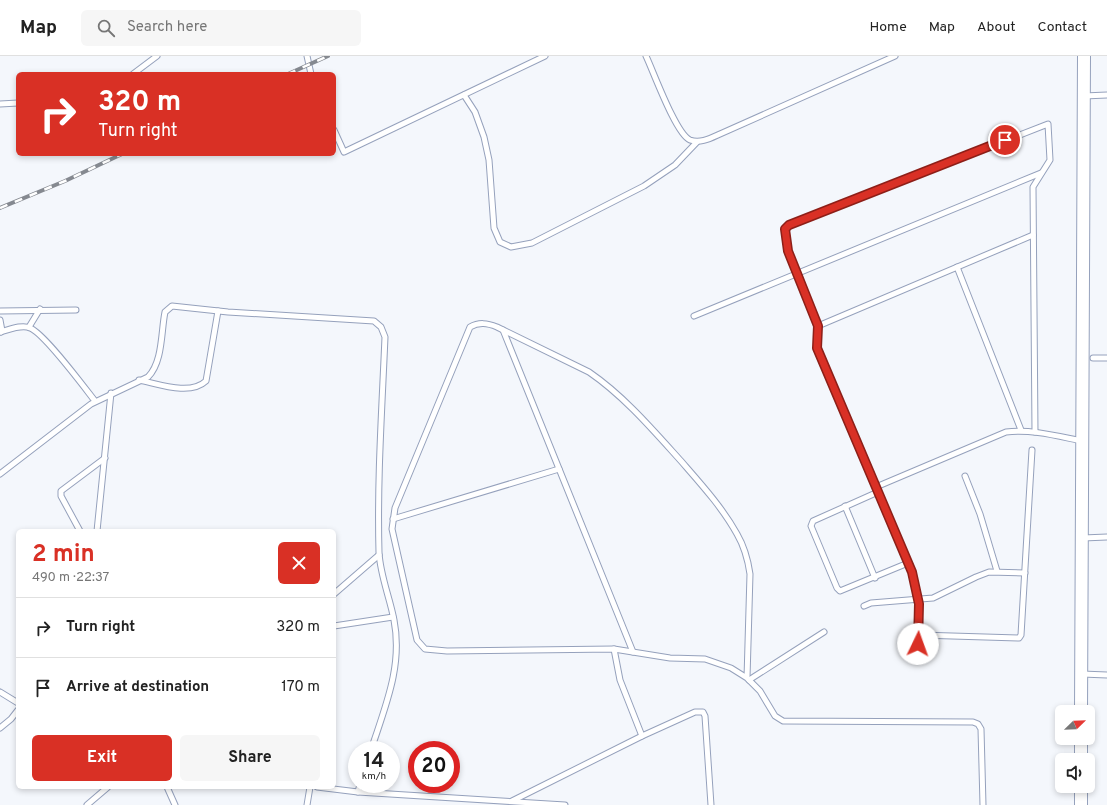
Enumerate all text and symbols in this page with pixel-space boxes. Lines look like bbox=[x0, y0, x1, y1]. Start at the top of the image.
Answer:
search box bbox=[81, 10, 361, 46]
text: Map bbox=[20, 16, 57, 40]
icon: search bbox=[95, 17, 117, 39]
text: Search here bbox=[127, 18, 207, 37]
text: Home bbox=[870, 19, 907, 36]
text: Map bbox=[929, 19, 955, 36]
text: About bbox=[977, 19, 1016, 36]
text: Contact bbox=[1038, 19, 1087, 36]
text: 320 m bbox=[98, 85, 181, 121]
icon: right bbox=[32, 88, 84, 140]
text: Turn right bbox=[98, 120, 178, 143]
pin bbox=[988, 123, 1022, 157]
icon: arrive bbox=[994, 129, 1016, 151]
text: 2 min bbox=[32, 540, 95, 570]
button: close bbox=[278, 542, 320, 584]
text: 490 m · 22:37 bbox=[32, 570, 109, 586]
icon: right bbox=[32, 617, 54, 639]
text: Turn right bbox=[66, 618, 135, 637]
text: 320 m bbox=[276, 618, 320, 637]
position arrow bbox=[897, 623, 939, 665]
icon: arrive bbox=[32, 677, 54, 699]
text: Arrive at destination bbox=[66, 678, 209, 697]
text: 170 m bbox=[281, 678, 320, 697]
north arrow bbox=[1055, 705, 1095, 745]
map controls bbox=[1055, 705, 1095, 793]
button: Exit bbox=[32, 735, 172, 781]
button: Share bbox=[180, 735, 320, 781]
speed limit sign: 20 bbox=[408, 741, 460, 793]
text: 14 bbox=[364, 749, 384, 775]
button: sound bbox=[1055, 753, 1095, 793]
text: km/h bbox=[362, 770, 386, 783]

